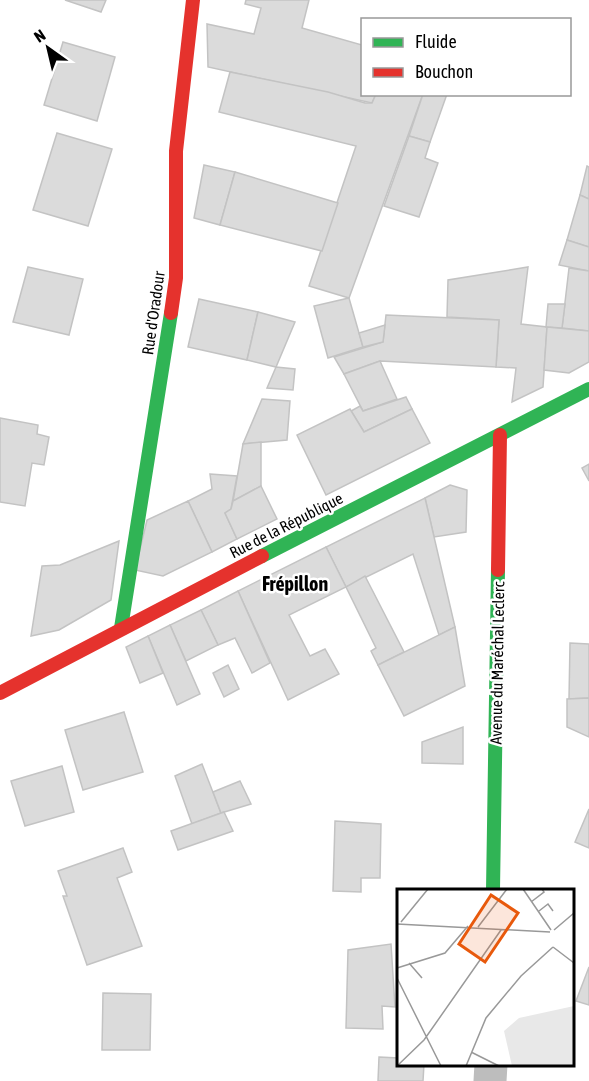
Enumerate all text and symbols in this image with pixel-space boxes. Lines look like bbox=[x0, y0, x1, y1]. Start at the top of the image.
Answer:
north arrow bbox=[18, 18, 78, 78]
legend bbox=[361, 18, 571, 96]
text: N bbox=[31, 25, 49, 46]
text: Fluide bbox=[415, 31, 457, 52]
text: Bouchon bbox=[415, 61, 473, 82]
street label: Rue d'Oradour bbox=[138, 270, 168, 356]
street label: Rue de la République bbox=[226, 489, 346, 562]
district label: Frépillon bbox=[262, 572, 328, 595]
street label: Avenue du Maréchal Leclerc bbox=[487, 581, 507, 745]
inset map bbox=[397, 889, 574, 1066]

